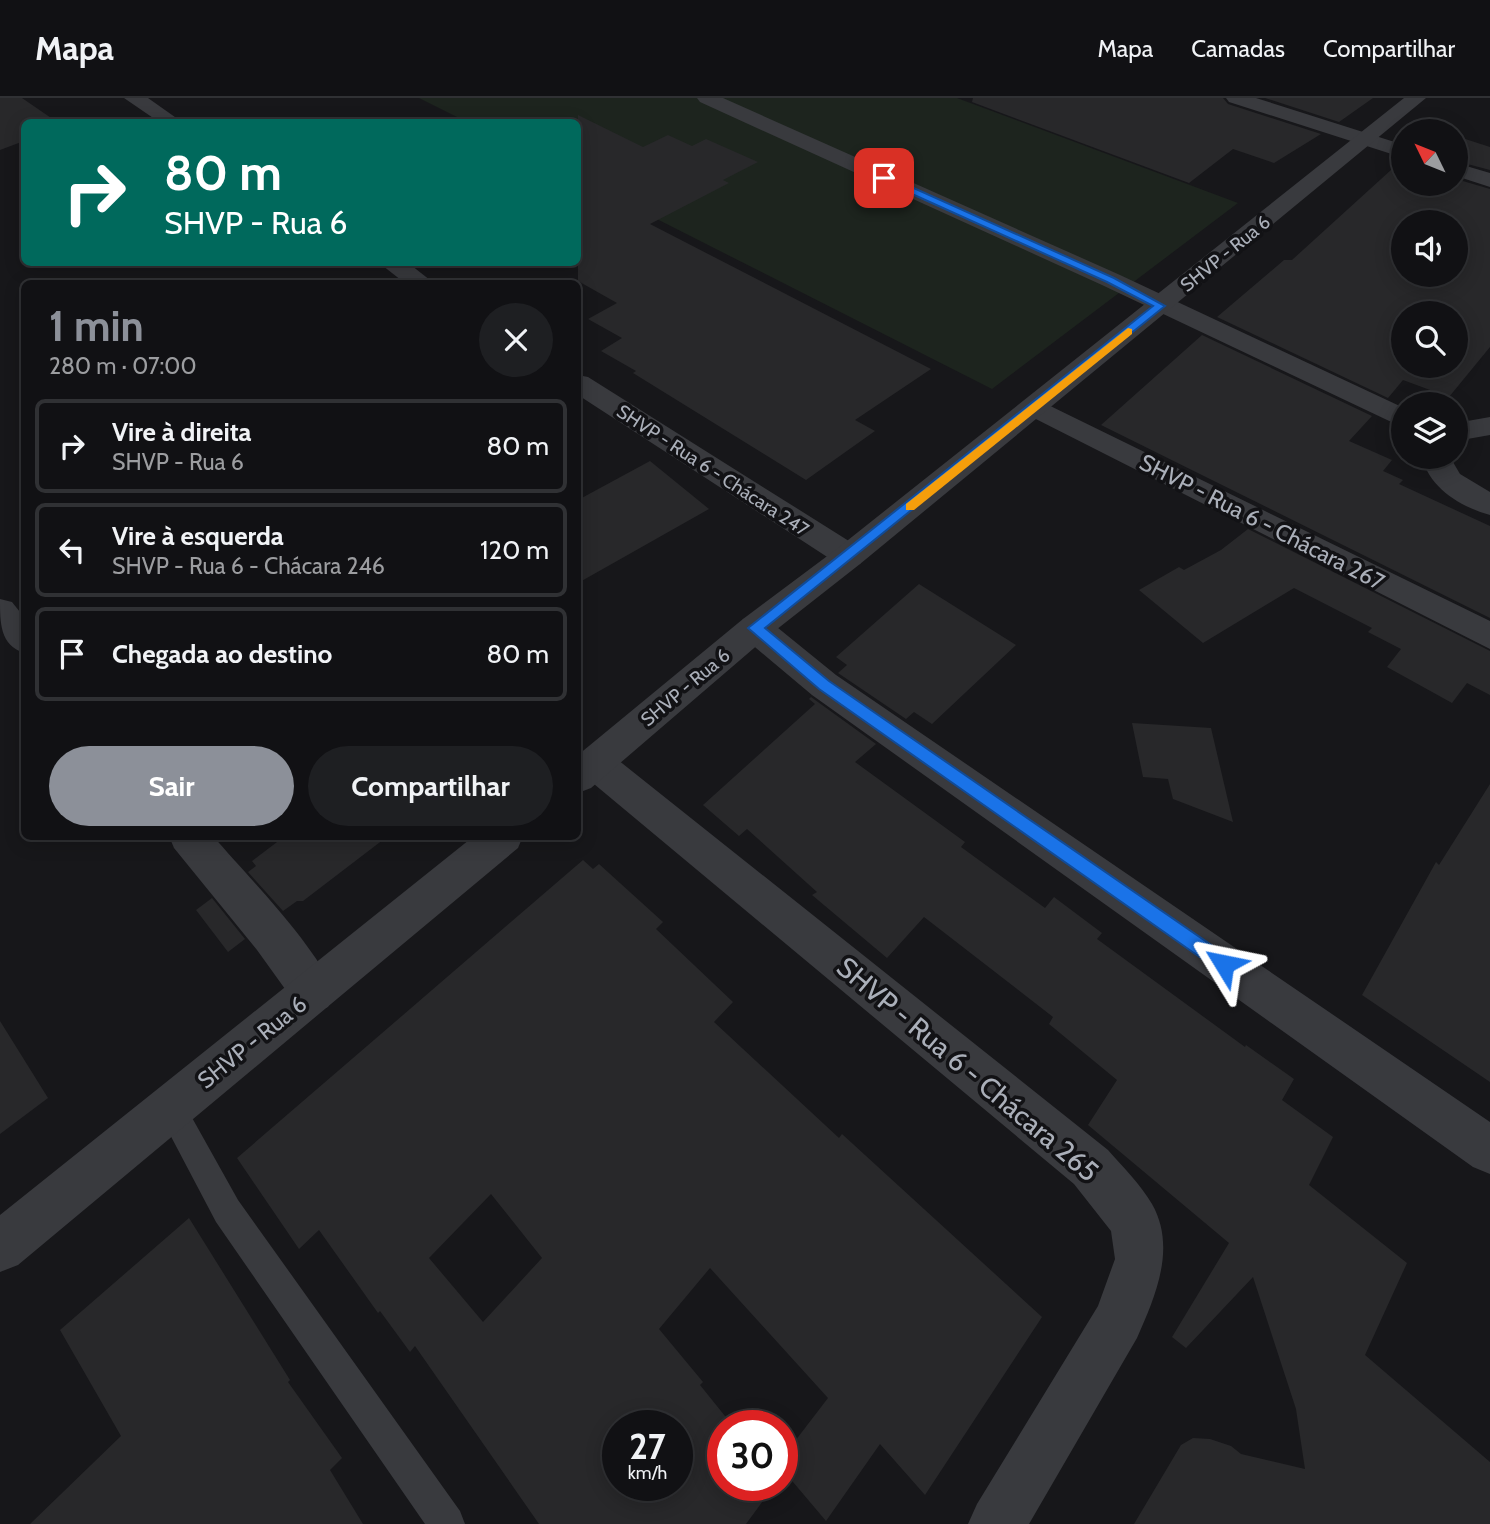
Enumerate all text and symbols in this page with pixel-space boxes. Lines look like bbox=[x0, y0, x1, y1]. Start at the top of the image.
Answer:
text: Mapa bbox=[35, 28, 114, 68]
text: Mapa bbox=[1097, 34, 1153, 63]
text: Camadas bbox=[1191, 34, 1285, 63]
text: Compartilhar bbox=[1323, 34, 1455, 63]
north arrow bbox=[1391, 119, 1468, 196]
map controls bbox=[1391, 119, 1468, 469]
text: 80 m bbox=[164, 143, 282, 202]
icon: right bbox=[49, 147, 140, 238]
pin bbox=[854, 148, 914, 208]
icon: arrive bbox=[865, 159, 903, 197]
text: SHVP - Rua 6 bbox=[164, 203, 348, 242]
street label: SHVP - Rua 6 bbox=[1176, 210, 1275, 297]
button: sound bbox=[1391, 210, 1468, 287]
text: 1 min bbox=[49, 300, 144, 352]
button: search bbox=[1391, 301, 1468, 378]
button: close bbox=[479, 303, 553, 377]
text: 280 m · 07:00 bbox=[49, 352, 196, 380]
button: layers bbox=[1391, 392, 1468, 469]
street label: SHVP - Rua 6 - Chácara 247 bbox=[612, 400, 813, 541]
text: Vire à direita bbox=[112, 416, 252, 448]
icon: right bbox=[53, 427, 91, 465]
text: 80 m bbox=[486, 430, 549, 462]
text: SHVP - Rua 6 bbox=[112, 448, 244, 476]
street label: SHVP - Rua 6 - Chácara 267 bbox=[1135, 448, 1389, 596]
text: Vire à esquerda bbox=[112, 520, 284, 552]
icon: left bbox=[53, 531, 91, 569]
text: 120 m bbox=[480, 534, 549, 566]
text: SHVP - Rua 6 - Chácara 246 bbox=[112, 552, 385, 580]
icon: arrive bbox=[53, 635, 91, 673]
text: Chegada ao destino bbox=[112, 638, 332, 670]
text: 80 m bbox=[486, 638, 549, 670]
street label: SHVP - Rua 6 bbox=[636, 644, 734, 731]
button: Sair bbox=[49, 746, 294, 826]
button: Compartilhar bbox=[308, 746, 553, 826]
position arrow bbox=[1187, 927, 1261, 1001]
street label: SHVP - Rua 6 - Chácara 265 bbox=[830, 950, 1106, 1188]
street label: SHVP - Rua 6 bbox=[192, 990, 312, 1094]
speed limit sign: 30 bbox=[707, 1410, 798, 1501]
text: 27 bbox=[629, 1425, 666, 1468]
text: km/h bbox=[628, 1462, 667, 1484]

